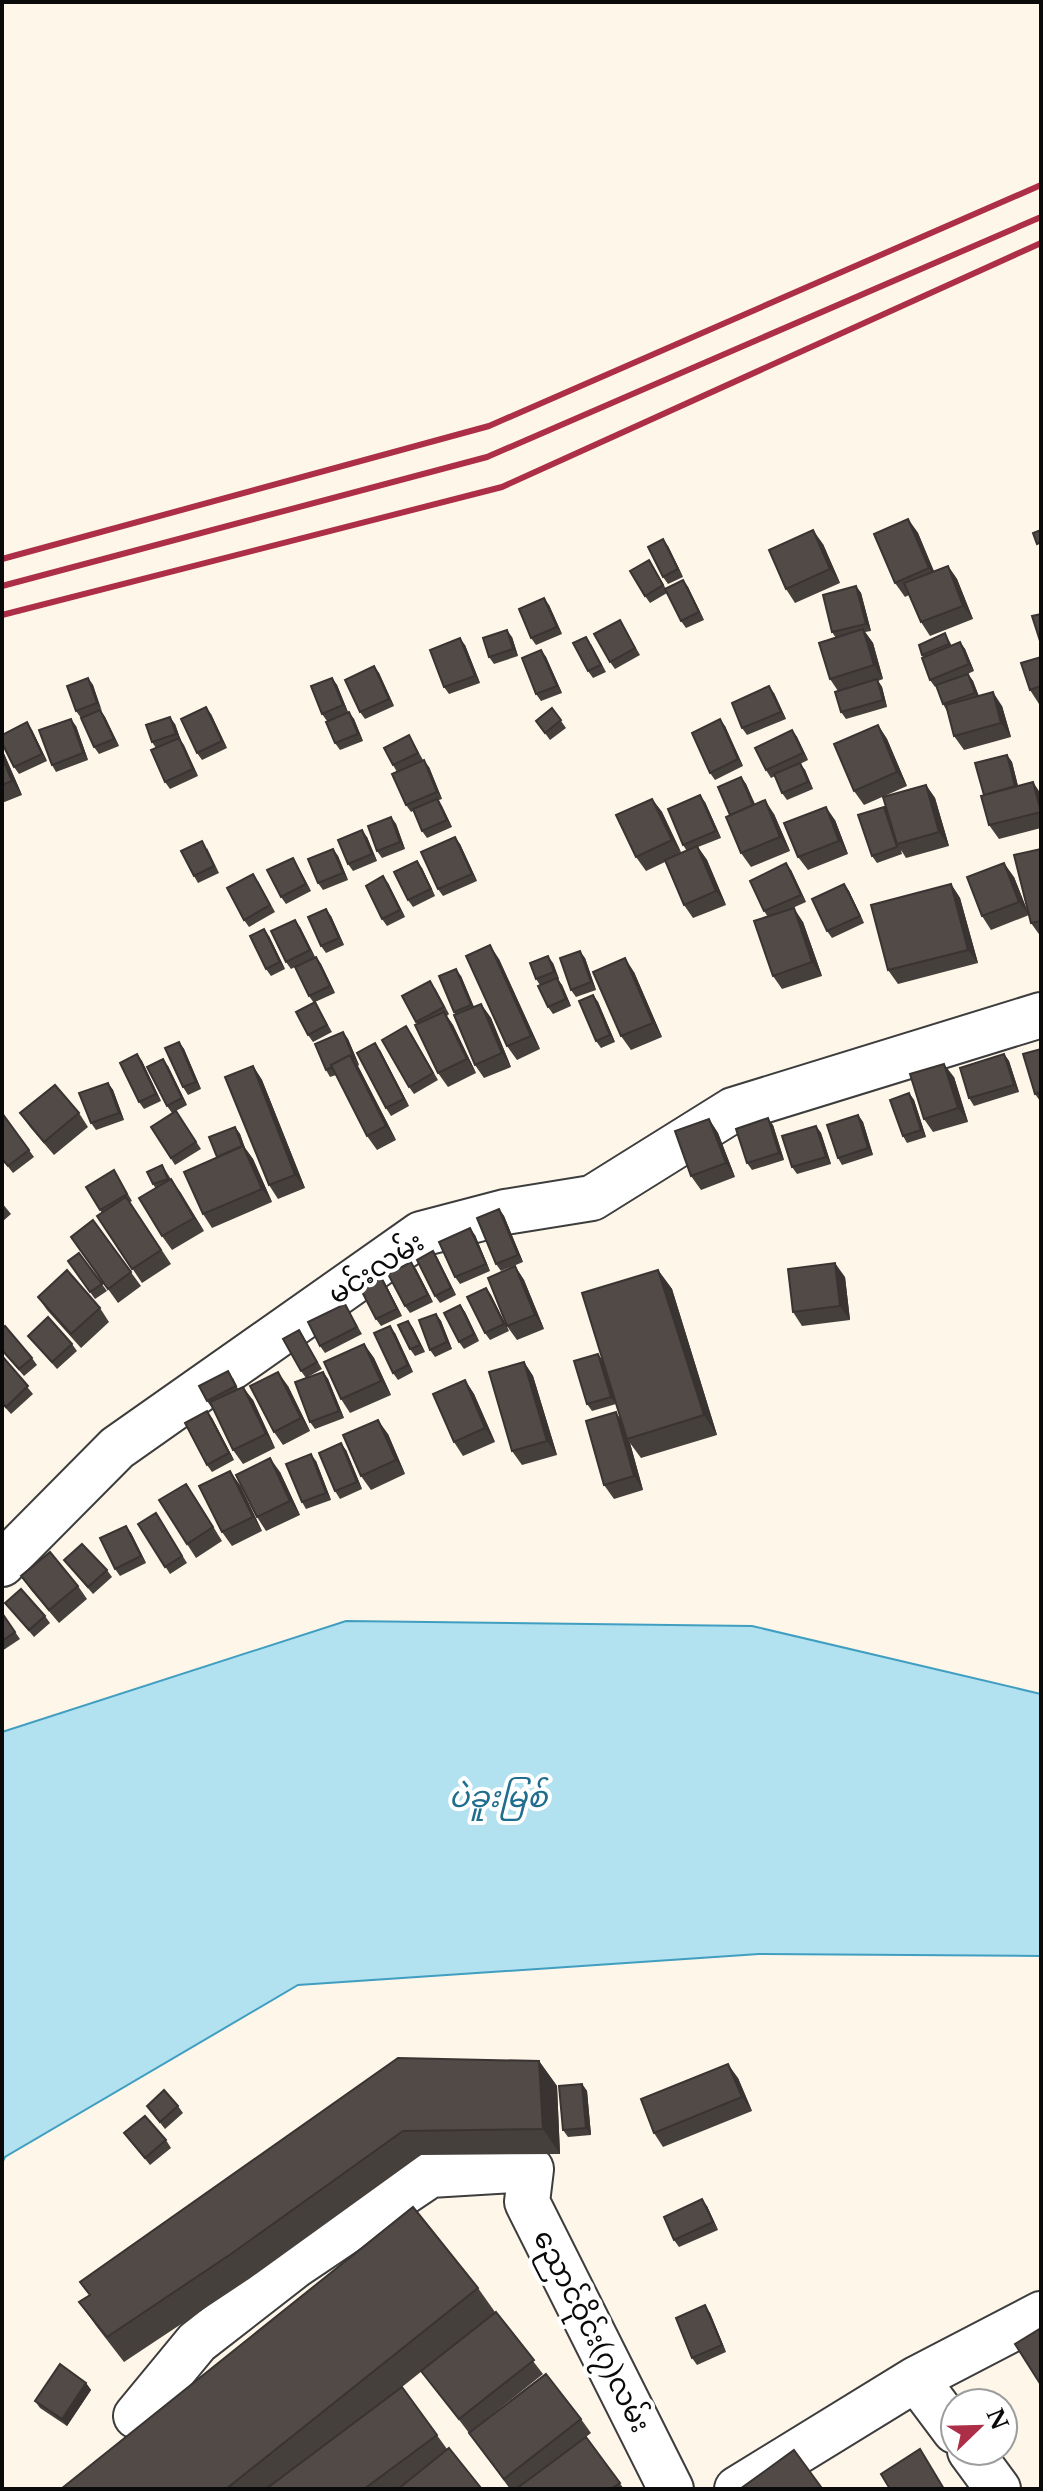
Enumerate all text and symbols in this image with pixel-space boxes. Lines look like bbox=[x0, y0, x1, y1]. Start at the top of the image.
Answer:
street label: မင်းလမ်း bbox=[321, 1223, 430, 1312]
water label: ပဲခူးမြစ် bbox=[449, 1776, 549, 1822]
street label: ညောင်ဝိုင်း(၇)လမ်း bbox=[521, 2223, 659, 2441]
north arrow bbox=[939, 2387, 1019, 2467]
text: N bbox=[980, 2405, 1014, 2434]

